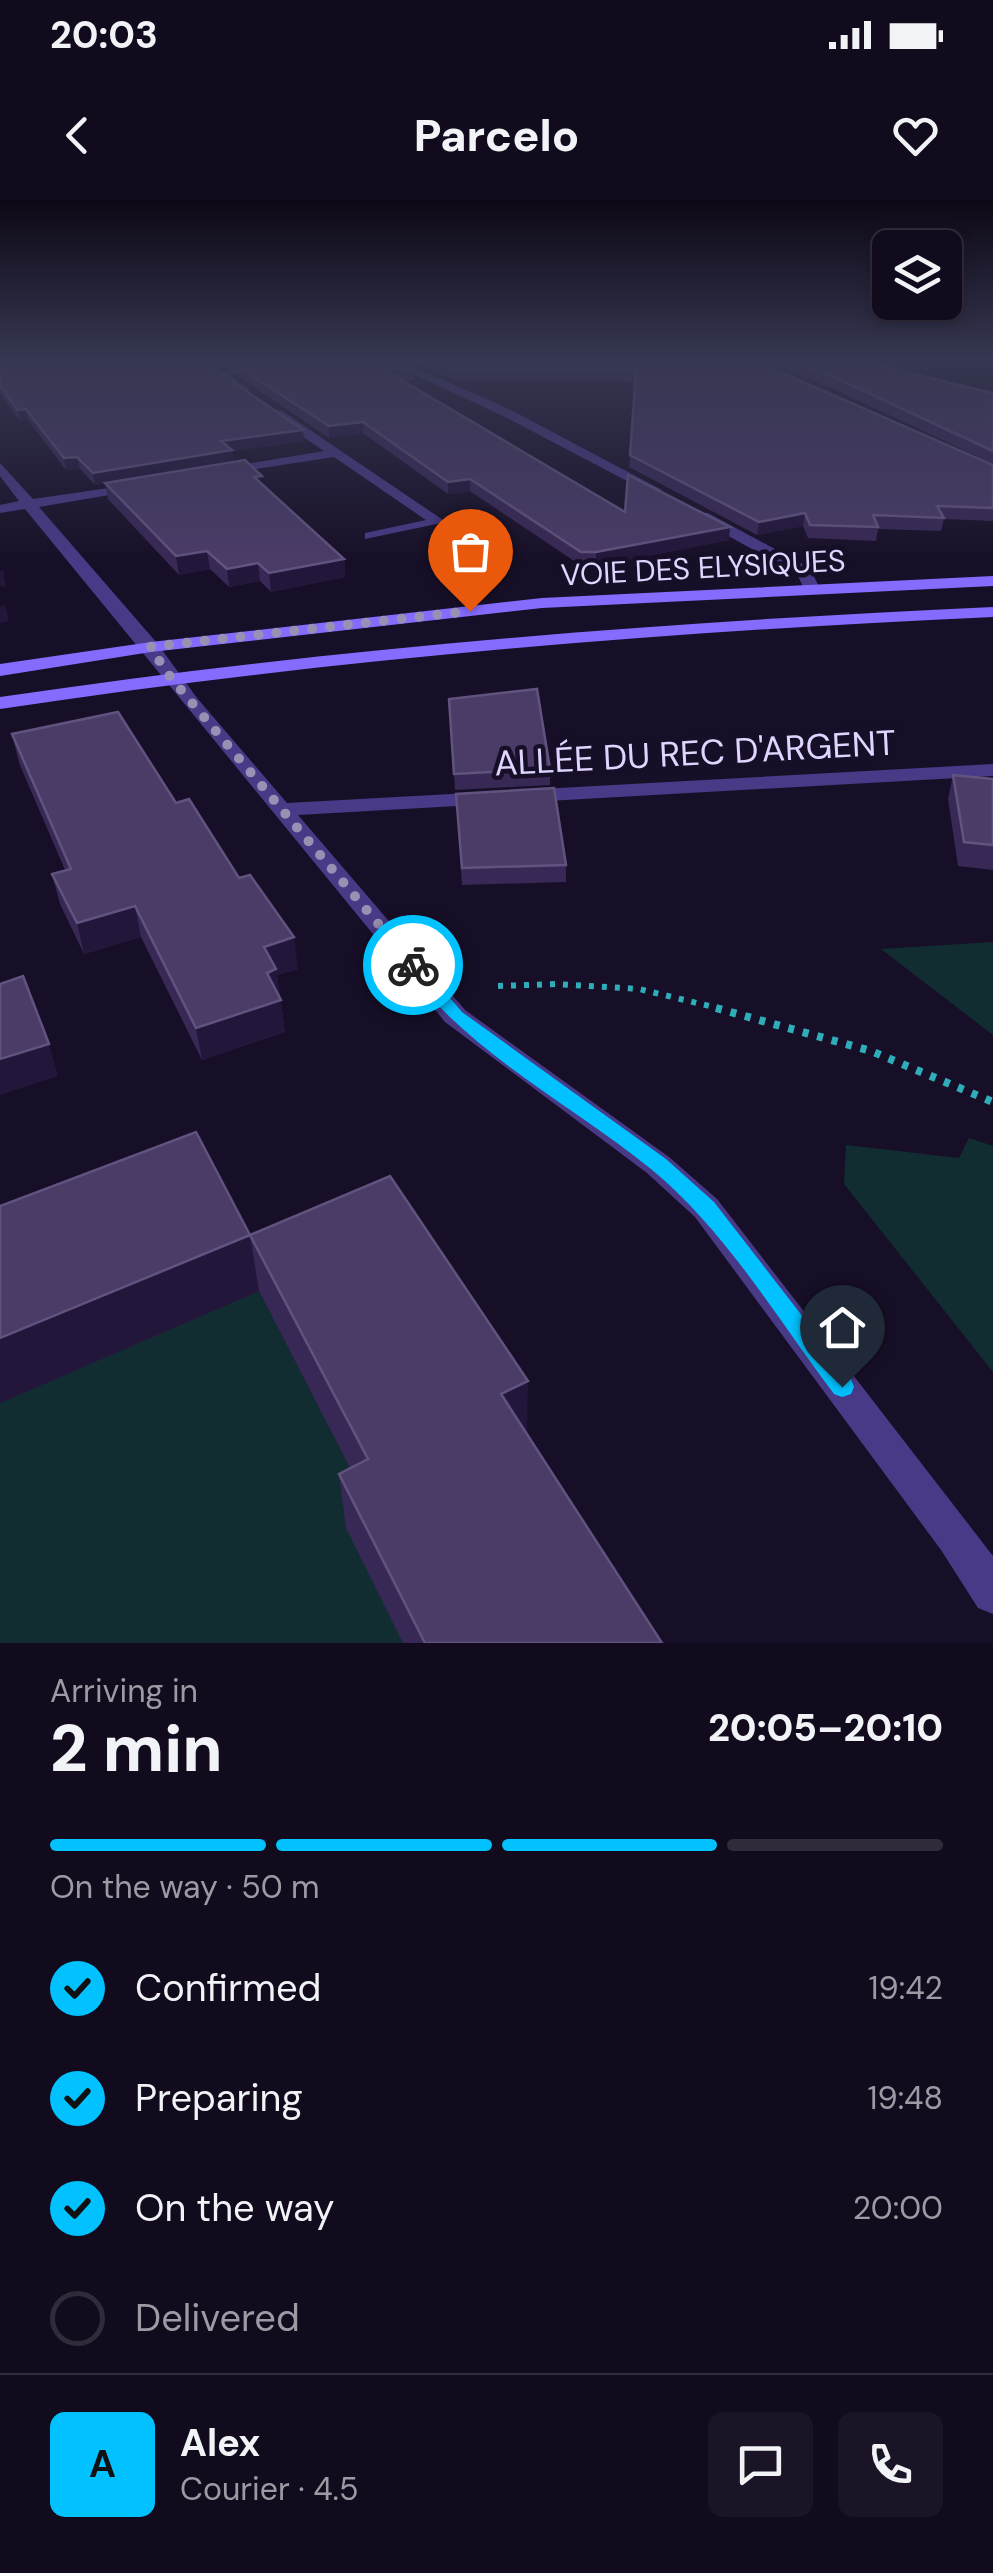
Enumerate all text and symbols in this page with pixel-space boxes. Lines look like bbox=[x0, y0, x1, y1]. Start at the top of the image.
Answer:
text: 20:03 bbox=[50, 10, 158, 60]
text: Parcelo bbox=[414, 106, 579, 165]
icon: back bbox=[50, 108, 105, 163]
icon: heart bbox=[888, 108, 943, 163]
map controls bbox=[872, 230, 962, 320]
button: layers bbox=[872, 230, 962, 320]
pin bbox=[428, 509, 513, 612]
icon: bag bbox=[443, 524, 498, 579]
street label: VOIE DES ELYSIQUES bbox=[560, 541, 846, 594]
street label: ALLÉE DU REC D'ARGENT bbox=[493, 720, 897, 786]
courier bbox=[363, 915, 463, 1015]
icon: bike bbox=[386, 938, 441, 993]
pin bbox=[800, 1285, 885, 1388]
icon: home bbox=[815, 1300, 870, 1355]
text: Arriving in bbox=[50, 1670, 198, 1712]
text: 20:05–20:10 bbox=[708, 1703, 943, 1753]
text: 2 min bbox=[50, 1707, 223, 1791]
text: On the way · 50 m bbox=[50, 1866, 320, 1908]
icon: check bbox=[50, 1961, 105, 2016]
text: Confirmed bbox=[135, 1963, 321, 2013]
text: 19:42 bbox=[869, 1967, 943, 2009]
icon: check bbox=[50, 2071, 105, 2126]
text: Preparing bbox=[135, 2073, 303, 2123]
text: 19:48 bbox=[868, 2077, 943, 2119]
icon: check bbox=[50, 2181, 105, 2236]
text: On the way bbox=[135, 2183, 334, 2233]
text: 20:00 bbox=[853, 2187, 943, 2229]
text: Delivered bbox=[135, 2293, 300, 2343]
button: chat bbox=[708, 2412, 813, 2517]
button: phone bbox=[838, 2412, 943, 2517]
text: Alex bbox=[180, 2418, 260, 2468]
text: A bbox=[89, 2439, 116, 2489]
text: Courier · 4.5 bbox=[180, 2468, 358, 2510]

